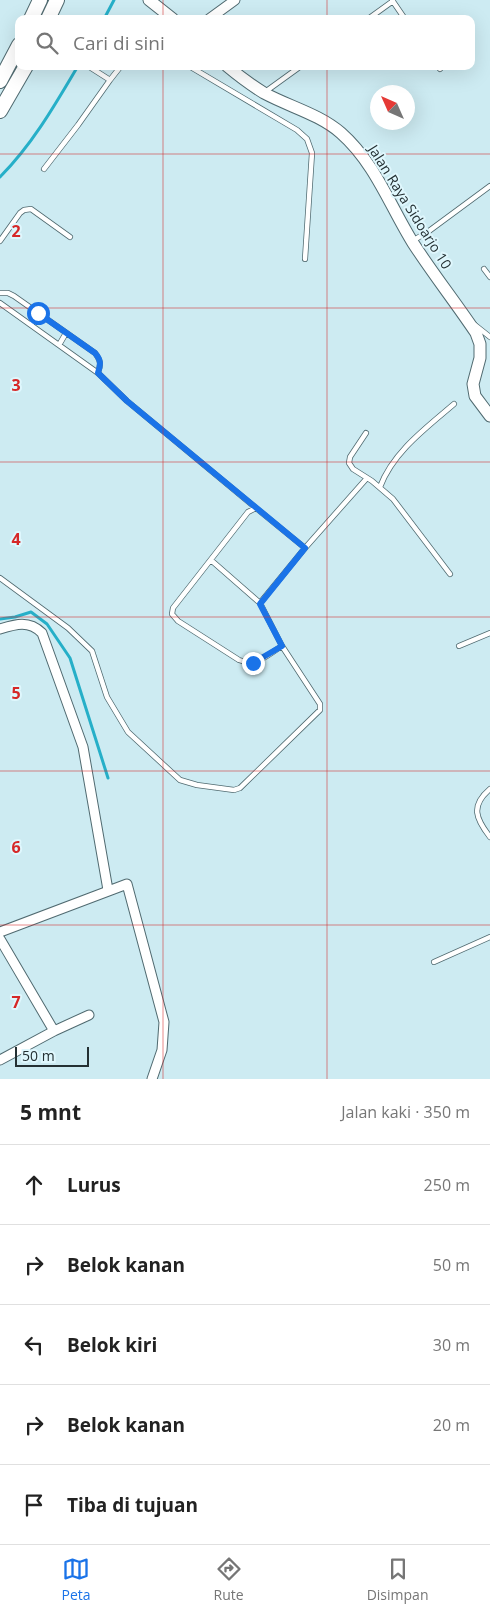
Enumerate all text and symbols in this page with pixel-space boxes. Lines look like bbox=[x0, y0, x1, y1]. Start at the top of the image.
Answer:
search box bbox=[15, 15, 475, 70]
icon: search bbox=[33, 29, 61, 57]
text: Cari di sini bbox=[73, 30, 165, 56]
north arrow bbox=[370, 85, 415, 130]
street label: Jalan Raya Sidoarjo 10 bbox=[363, 139, 456, 273]
text: 2 bbox=[11, 220, 21, 242]
route start bbox=[27, 302, 50, 325]
text: 3 bbox=[11, 374, 21, 396]
text: 4 bbox=[11, 528, 21, 550]
route end bbox=[242, 652, 265, 675]
text: 5 bbox=[11, 682, 21, 704]
text: 6 bbox=[11, 836, 21, 858]
text: 7 bbox=[11, 991, 21, 1013]
scale bar bbox=[15, 1044, 89, 1067]
text: 50 m bbox=[22, 1046, 55, 1065]
text: 5 mnt bbox=[20, 1098, 81, 1126]
text: Jalan kaki · 350 m bbox=[341, 1101, 470, 1123]
icon: ahead bbox=[20, 1171, 48, 1199]
text: Lurus bbox=[67, 1172, 121, 1198]
text: 250 m bbox=[424, 1174, 470, 1196]
icon: right bbox=[20, 1251, 48, 1279]
text: Belok kanan bbox=[67, 1252, 185, 1278]
text: 50 m bbox=[433, 1254, 470, 1276]
icon: left bbox=[20, 1331, 48, 1359]
text: Belok kiri bbox=[67, 1332, 157, 1358]
text: 30 m bbox=[433, 1334, 470, 1356]
icon: right bbox=[20, 1411, 48, 1439]
text: Belok kanan bbox=[67, 1412, 185, 1438]
text: 20 m bbox=[433, 1414, 470, 1436]
icon: arrive bbox=[20, 1491, 48, 1519]
text: Tiba di tujuan bbox=[67, 1492, 198, 1518]
tab: Peta bbox=[62, 1555, 91, 1604]
tab: Rute bbox=[214, 1555, 244, 1604]
tab: Disimpan bbox=[367, 1555, 428, 1604]

